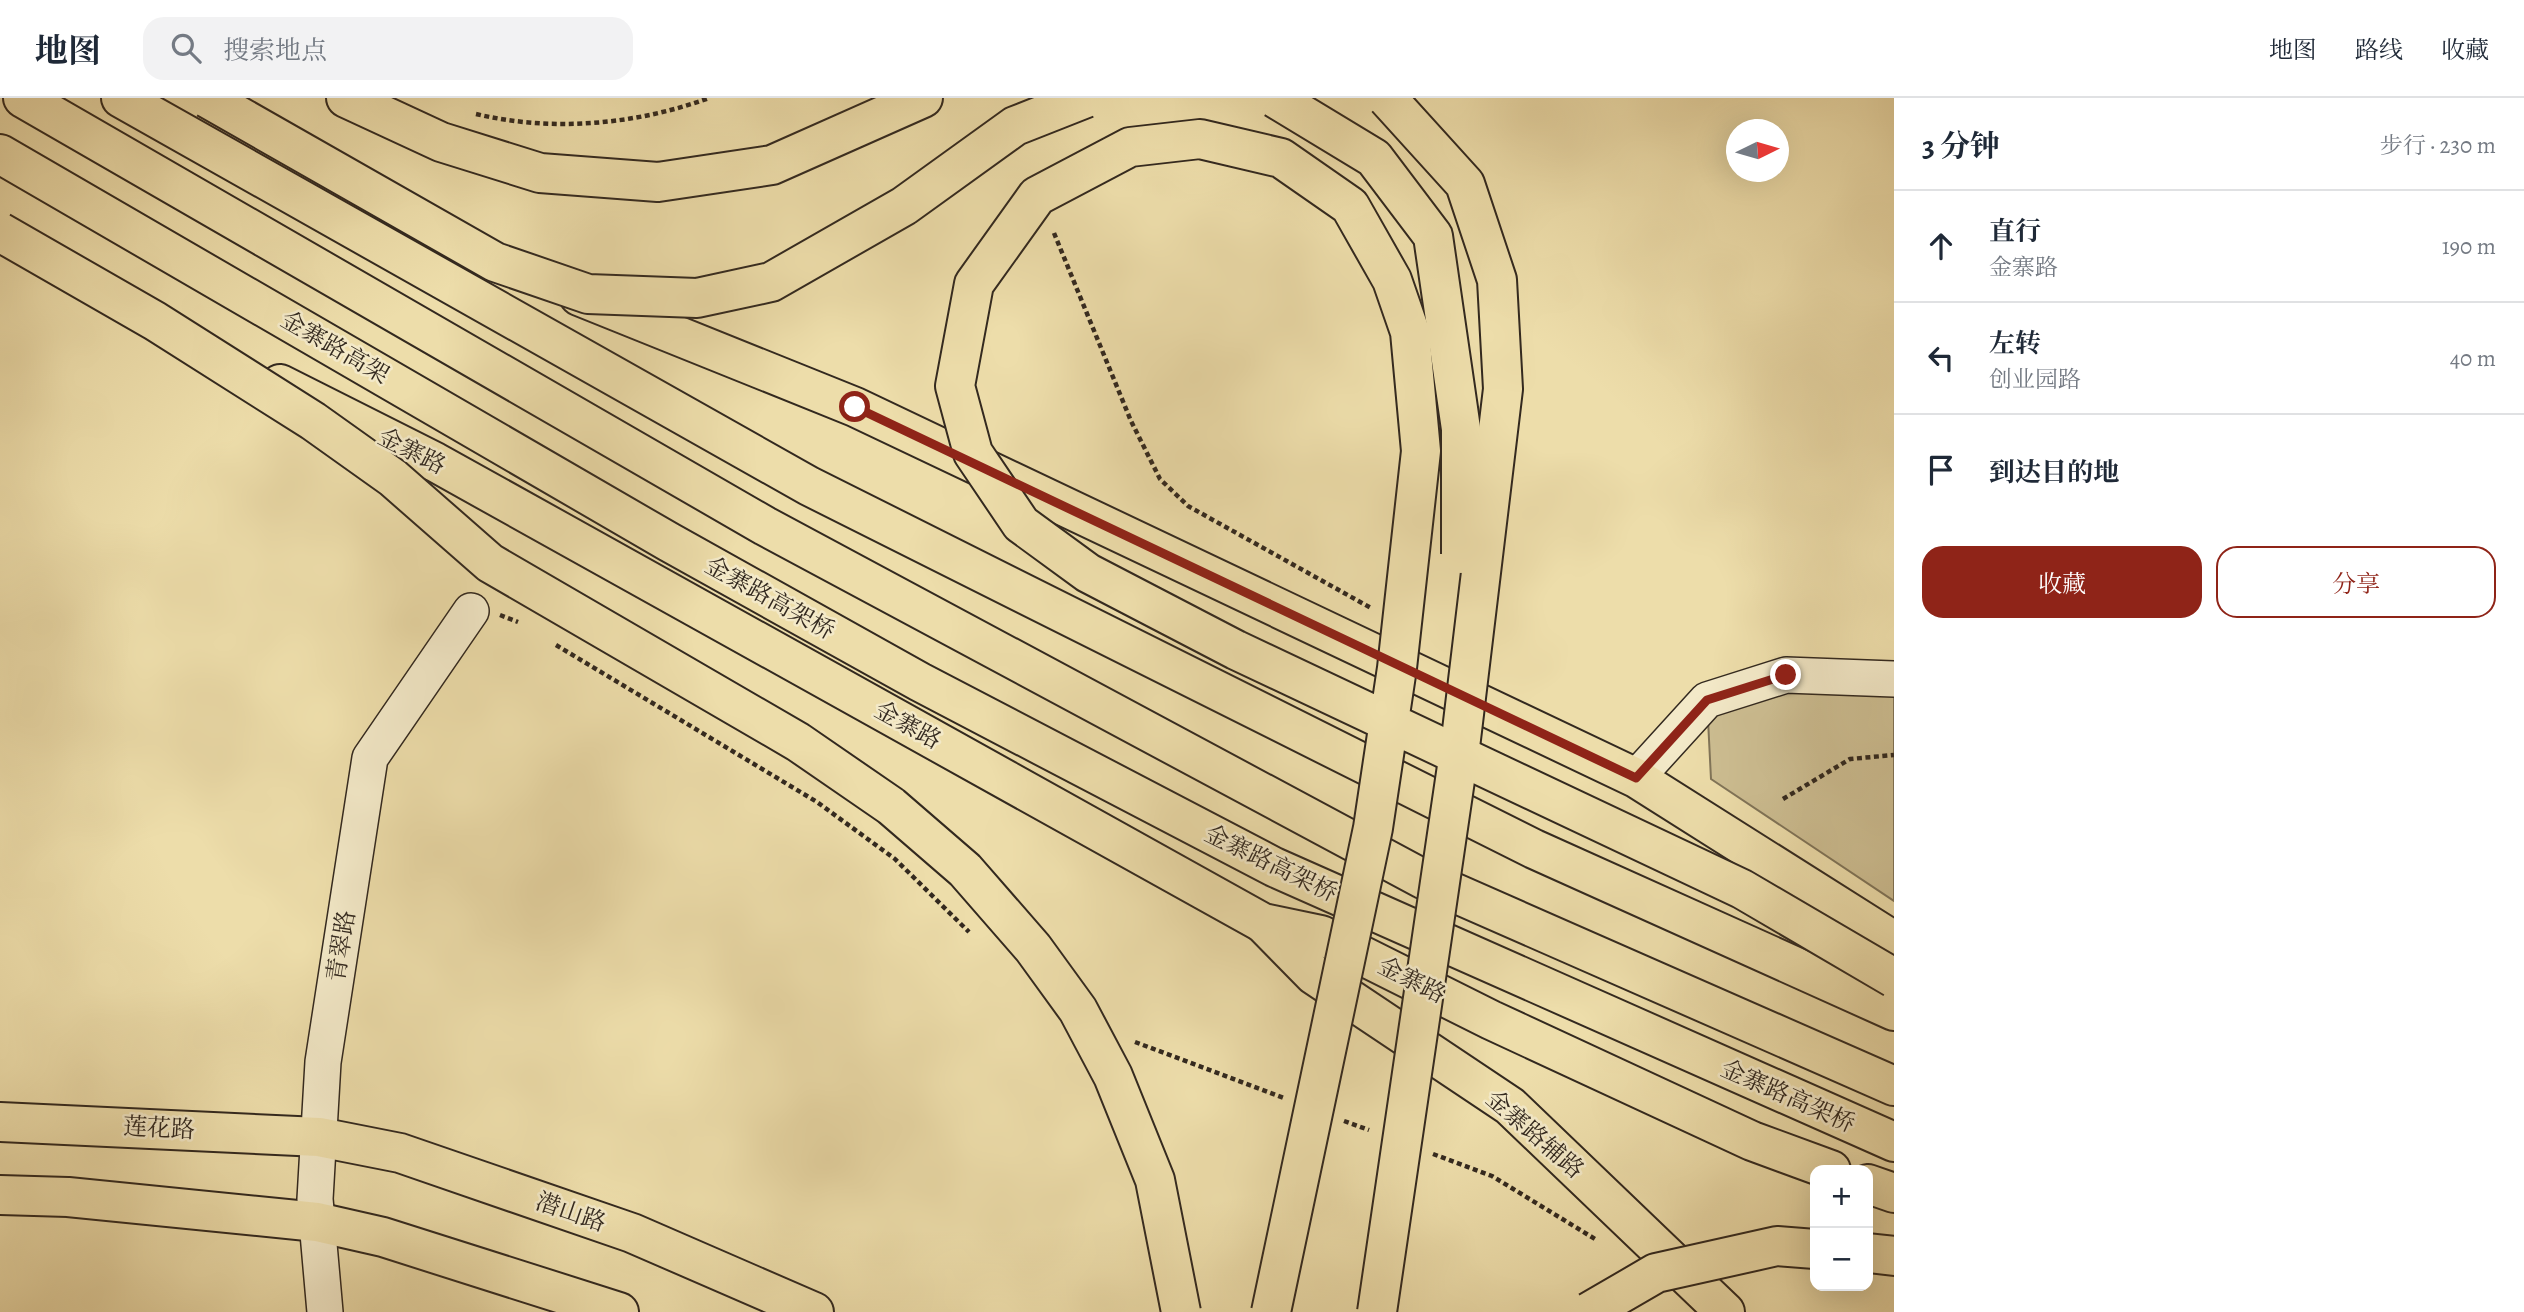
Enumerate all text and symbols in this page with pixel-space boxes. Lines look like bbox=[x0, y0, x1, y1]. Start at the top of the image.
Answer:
search box bbox=[143, 17, 633, 80]
text: 地图 bbox=[35, 28, 101, 73]
icon: search bbox=[167, 29, 205, 67]
text: 搜索地点 bbox=[223, 33, 327, 68]
text: 地图 bbox=[2269, 34, 2317, 66]
text: 路线 bbox=[2355, 34, 2403, 66]
text: 收藏 bbox=[2441, 34, 2489, 66]
north arrow bbox=[1726, 119, 1789, 182]
text: 3 分钟 bbox=[1922, 126, 2000, 166]
text: 步行 · 230 m bbox=[2380, 130, 2496, 161]
text: 直行 bbox=[1989, 214, 2041, 249]
icon: ahead bbox=[1922, 227, 1960, 265]
text: 190 m bbox=[2442, 231, 2496, 262]
text: 金寨路 bbox=[1989, 252, 2058, 283]
street label: 金寨路高架 bbox=[275, 303, 395, 391]
text: 左转 bbox=[1989, 326, 2041, 361]
icon: left bbox=[1922, 339, 1960, 377]
text: 40 m bbox=[2450, 343, 2496, 374]
text: 创业园路 bbox=[1989, 364, 2081, 395]
route start bbox=[839, 391, 870, 422]
street label: 金寨路 bbox=[373, 420, 451, 482]
icon: arrive bbox=[1922, 451, 1960, 489]
text: 到达目的地 bbox=[1989, 455, 2119, 490]
button: 收藏 bbox=[1922, 546, 2202, 618]
button: 分享 bbox=[2216, 546, 2496, 618]
street label: 金寨路高架桥 bbox=[699, 549, 841, 647]
route end bbox=[1770, 659, 1801, 690]
street label: 金寨路 bbox=[869, 694, 947, 756]
street label: 金寨路高架桥 bbox=[1199, 817, 1343, 909]
street label: 青翠路 bbox=[320, 908, 362, 984]
street label: 金寨路 bbox=[1373, 949, 1451, 1011]
street label: 金寨路高架桥 bbox=[1716, 1052, 1860, 1140]
street label: 金寨路辅路 bbox=[1479, 1083, 1591, 1185]
street label: 莲花路 bbox=[122, 1110, 196, 1146]
map controls bbox=[1810, 1165, 1873, 1291]
button: + bbox=[1810, 1165, 1873, 1228]
street label: 潜山路 bbox=[532, 1185, 610, 1239]
button: − bbox=[1810, 1228, 1873, 1291]

